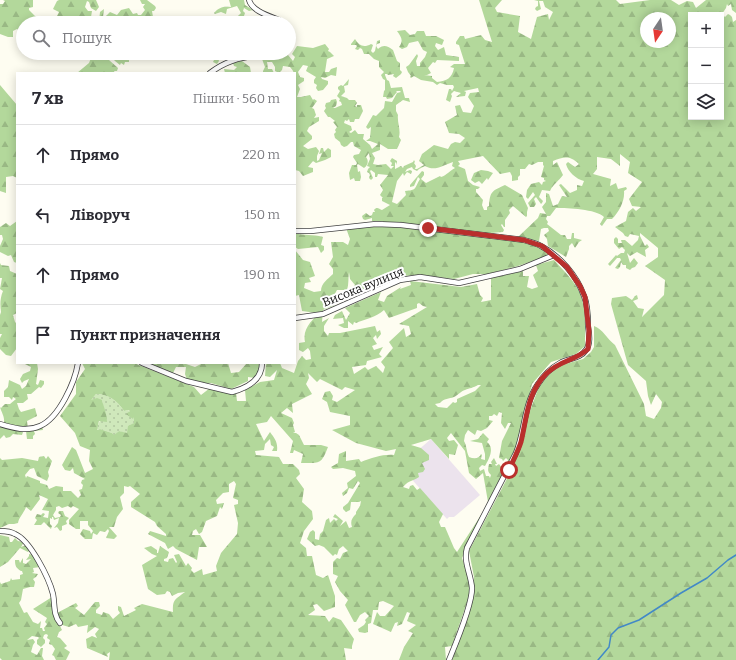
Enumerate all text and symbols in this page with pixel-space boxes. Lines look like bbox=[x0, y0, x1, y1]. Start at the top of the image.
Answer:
north arrow bbox=[640, 12, 676, 48]
map controls bbox=[688, 12, 724, 120]
button: + bbox=[688, 12, 724, 48]
search box bbox=[16, 16, 296, 60]
icon: search bbox=[30, 27, 52, 49]
text: Пошук bbox=[62, 29, 112, 47]
button: − bbox=[688, 48, 724, 84]
button: layers bbox=[688, 84, 724, 120]
text: 7 хв bbox=[32, 88, 63, 109]
text: Пішки · 560 m bbox=[193, 91, 280, 106]
icon: ahead bbox=[32, 144, 54, 166]
text: Прямо bbox=[70, 146, 119, 164]
text: 220 m bbox=[243, 147, 280, 162]
icon: left bbox=[32, 204, 54, 226]
text: Ліворуч bbox=[70, 206, 130, 224]
text: 150 m bbox=[244, 207, 280, 222]
route end bbox=[419, 219, 437, 237]
icon: ahead bbox=[32, 264, 54, 286]
street label: Висока вулиця bbox=[320, 264, 406, 310]
text: Прямо bbox=[70, 266, 119, 284]
text: 190 m bbox=[244, 267, 280, 282]
icon: arrive bbox=[32, 324, 54, 346]
text: Пункт призначення bbox=[70, 326, 220, 344]
route start bbox=[500, 461, 518, 479]

